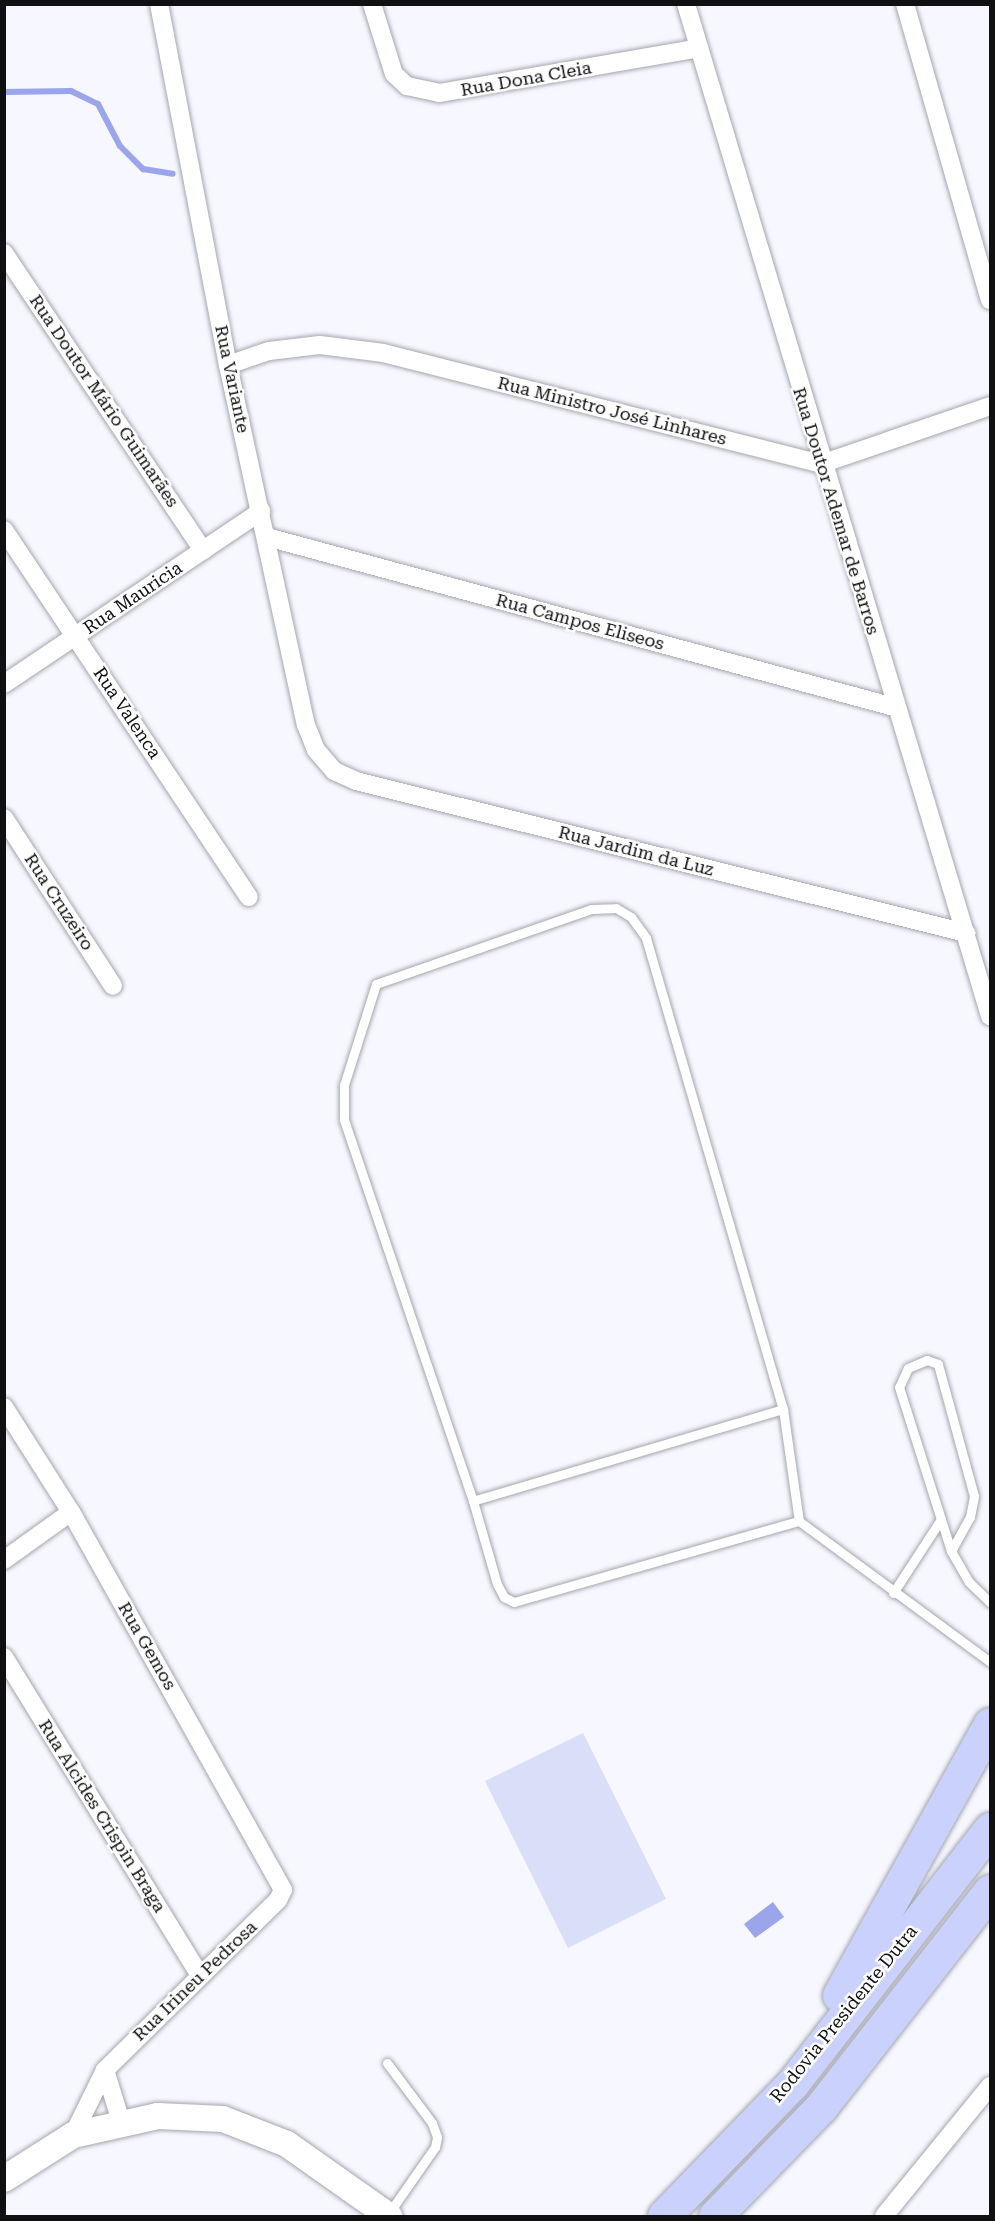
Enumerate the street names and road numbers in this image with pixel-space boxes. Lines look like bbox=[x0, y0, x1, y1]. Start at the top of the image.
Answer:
street label: Rua Dona Cleia bbox=[459, 57, 593, 101]
street label: Rua Doutor Mário Guimarães bbox=[25, 291, 183, 511]
street label: Rua Variante bbox=[210, 323, 254, 435]
street label: Rua Ministro José Linhares bbox=[495, 372, 729, 450]
street label: Rua Doutor Ademar de Barros bbox=[788, 385, 884, 637]
street label: Rua Mauricia bbox=[80, 557, 186, 639]
street label: Rua Campos Eliseos bbox=[493, 589, 667, 655]
street label: Rua Valenca bbox=[88, 663, 166, 763]
street label: Rua Jardim da Luz bbox=[556, 821, 716, 881]
street label: Rua Cruzeiro bbox=[20, 849, 98, 955]
street label: Rua Gemos bbox=[113, 1598, 181, 1694]
street label: Rua Alcides Crispin Braga bbox=[34, 1715, 170, 1917]
street label: Rua Irineu Pedrosa bbox=[128, 1916, 262, 2046]
street label: Rodovia Presidente Dutra bbox=[766, 1921, 922, 2107]

